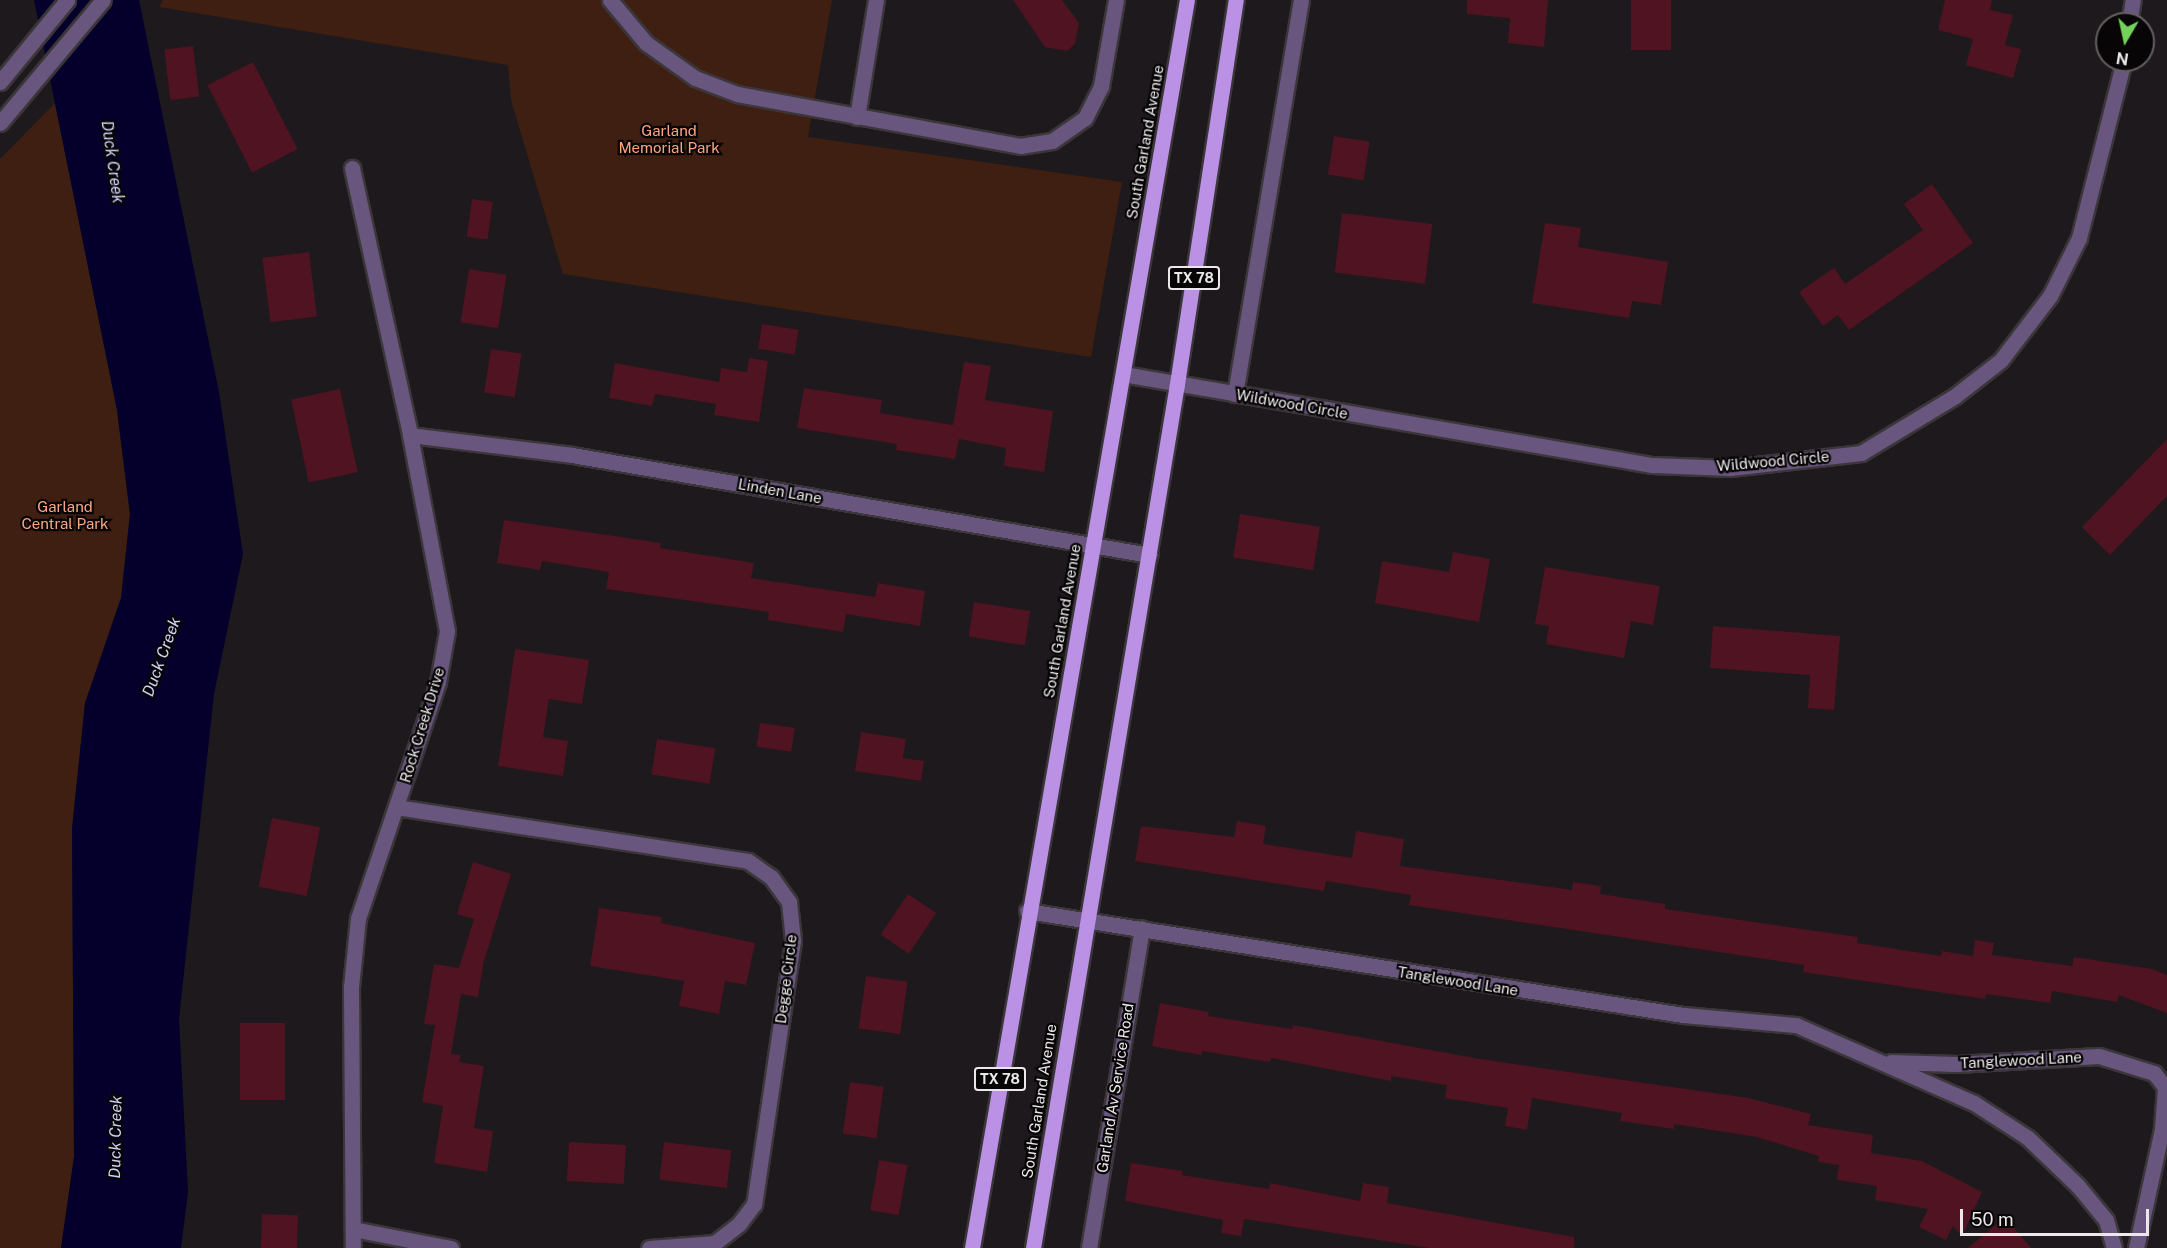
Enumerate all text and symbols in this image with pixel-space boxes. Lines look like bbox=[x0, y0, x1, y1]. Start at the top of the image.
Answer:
north arrow bbox=[2095, 12, 2155, 72]
text: N bbox=[2115, 48, 2130, 69]
street label: South Garland Avenue bbox=[1123, 64, 1167, 220]
water label: Duck Creek bbox=[97, 119, 127, 205]
park label: Garland Memorial Park bbox=[618, 121, 720, 156]
road number: TX 78 bbox=[1167, 267, 1221, 289]
street label: Wildwood Circle bbox=[1235, 385, 1349, 423]
street label: Wildwood Circle bbox=[1716, 447, 1830, 475]
street label: Linden Lane bbox=[737, 475, 823, 507]
park label: Garland Central Park bbox=[21, 497, 109, 532]
street label: South Garland Avenue bbox=[1040, 543, 1084, 699]
water label: Duck Creek bbox=[139, 615, 185, 699]
street label: Rock Creek Drive bbox=[396, 665, 448, 785]
street label: Degge Circle bbox=[772, 933, 800, 1025]
street label: Tanglewood Lane bbox=[1396, 963, 1520, 999]
street label: Garland Av Service Road bbox=[1093, 1002, 1137, 1174]
street label: South Garland Avenue bbox=[1018, 1023, 1060, 1179]
street label: Tanglewood Lane bbox=[1960, 1048, 2082, 1072]
road number: TX 78 bbox=[973, 1068, 1027, 1090]
water label: Duck Creek bbox=[106, 1095, 126, 1179]
scale bar bbox=[1963, 1197, 2152, 1235]
text: 50 m bbox=[1971, 1209, 2014, 1230]

